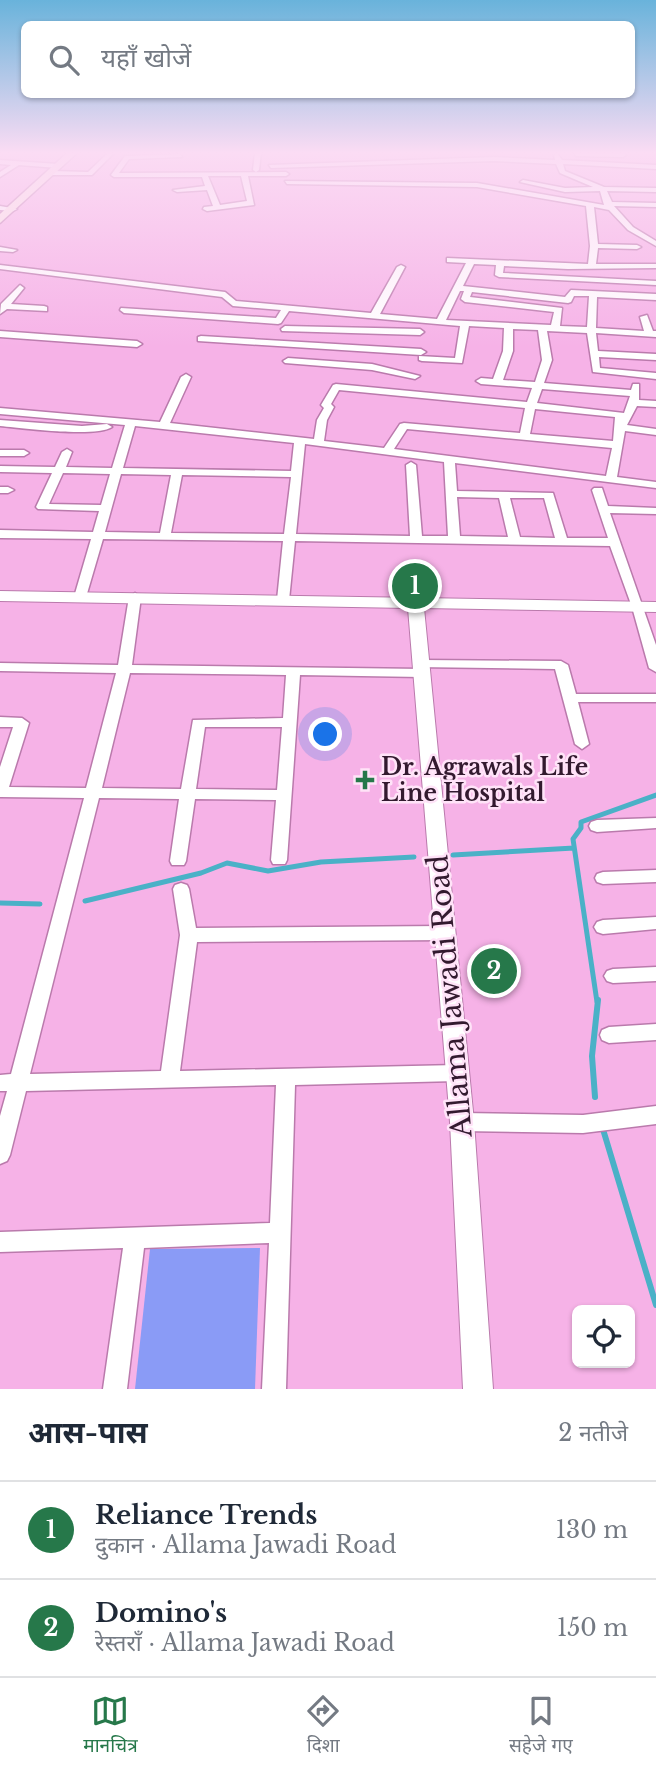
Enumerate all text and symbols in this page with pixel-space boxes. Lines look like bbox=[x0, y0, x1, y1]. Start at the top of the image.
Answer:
search box bbox=[21, 21, 635, 98]
icon: search bbox=[45, 41, 83, 79]
text: यहाँ खोजें bbox=[101, 42, 191, 74]
pin: 1 bbox=[392, 560, 438, 612]
your location bbox=[308, 717, 342, 751]
place label: Dr. Agrawals Life Line Hospital bbox=[381, 753, 588, 807]
marker: Dr. Agrawals Life Line Hospital bbox=[355, 770, 375, 790]
street label: Allama Jawadi Road bbox=[420, 853, 480, 1140]
pin: 2 bbox=[471, 945, 517, 997]
map controls bbox=[572, 1305, 635, 1368]
button: locate bbox=[572, 1305, 635, 1368]
text: आस-पास bbox=[28, 1414, 148, 1451]
text: 2 नतीजे bbox=[558, 1419, 628, 1447]
text: Reliance Trends bbox=[95, 1499, 317, 1531]
text: 1 bbox=[46, 1516, 56, 1544]
text: 130 m bbox=[556, 1516, 628, 1544]
text: दुकान · Allama Jawadi Road bbox=[95, 1531, 396, 1559]
text: Domino's bbox=[95, 1597, 227, 1629]
text: 2 bbox=[44, 1614, 58, 1642]
text: 150 m bbox=[557, 1614, 628, 1642]
text: रेस्तराँ · Allama Jawadi Road bbox=[95, 1629, 395, 1657]
tab: मानचित्र bbox=[83, 1692, 138, 1760]
tab: दिशा bbox=[304, 1692, 342, 1760]
tab: सहेजे गए bbox=[509, 1692, 573, 1760]

